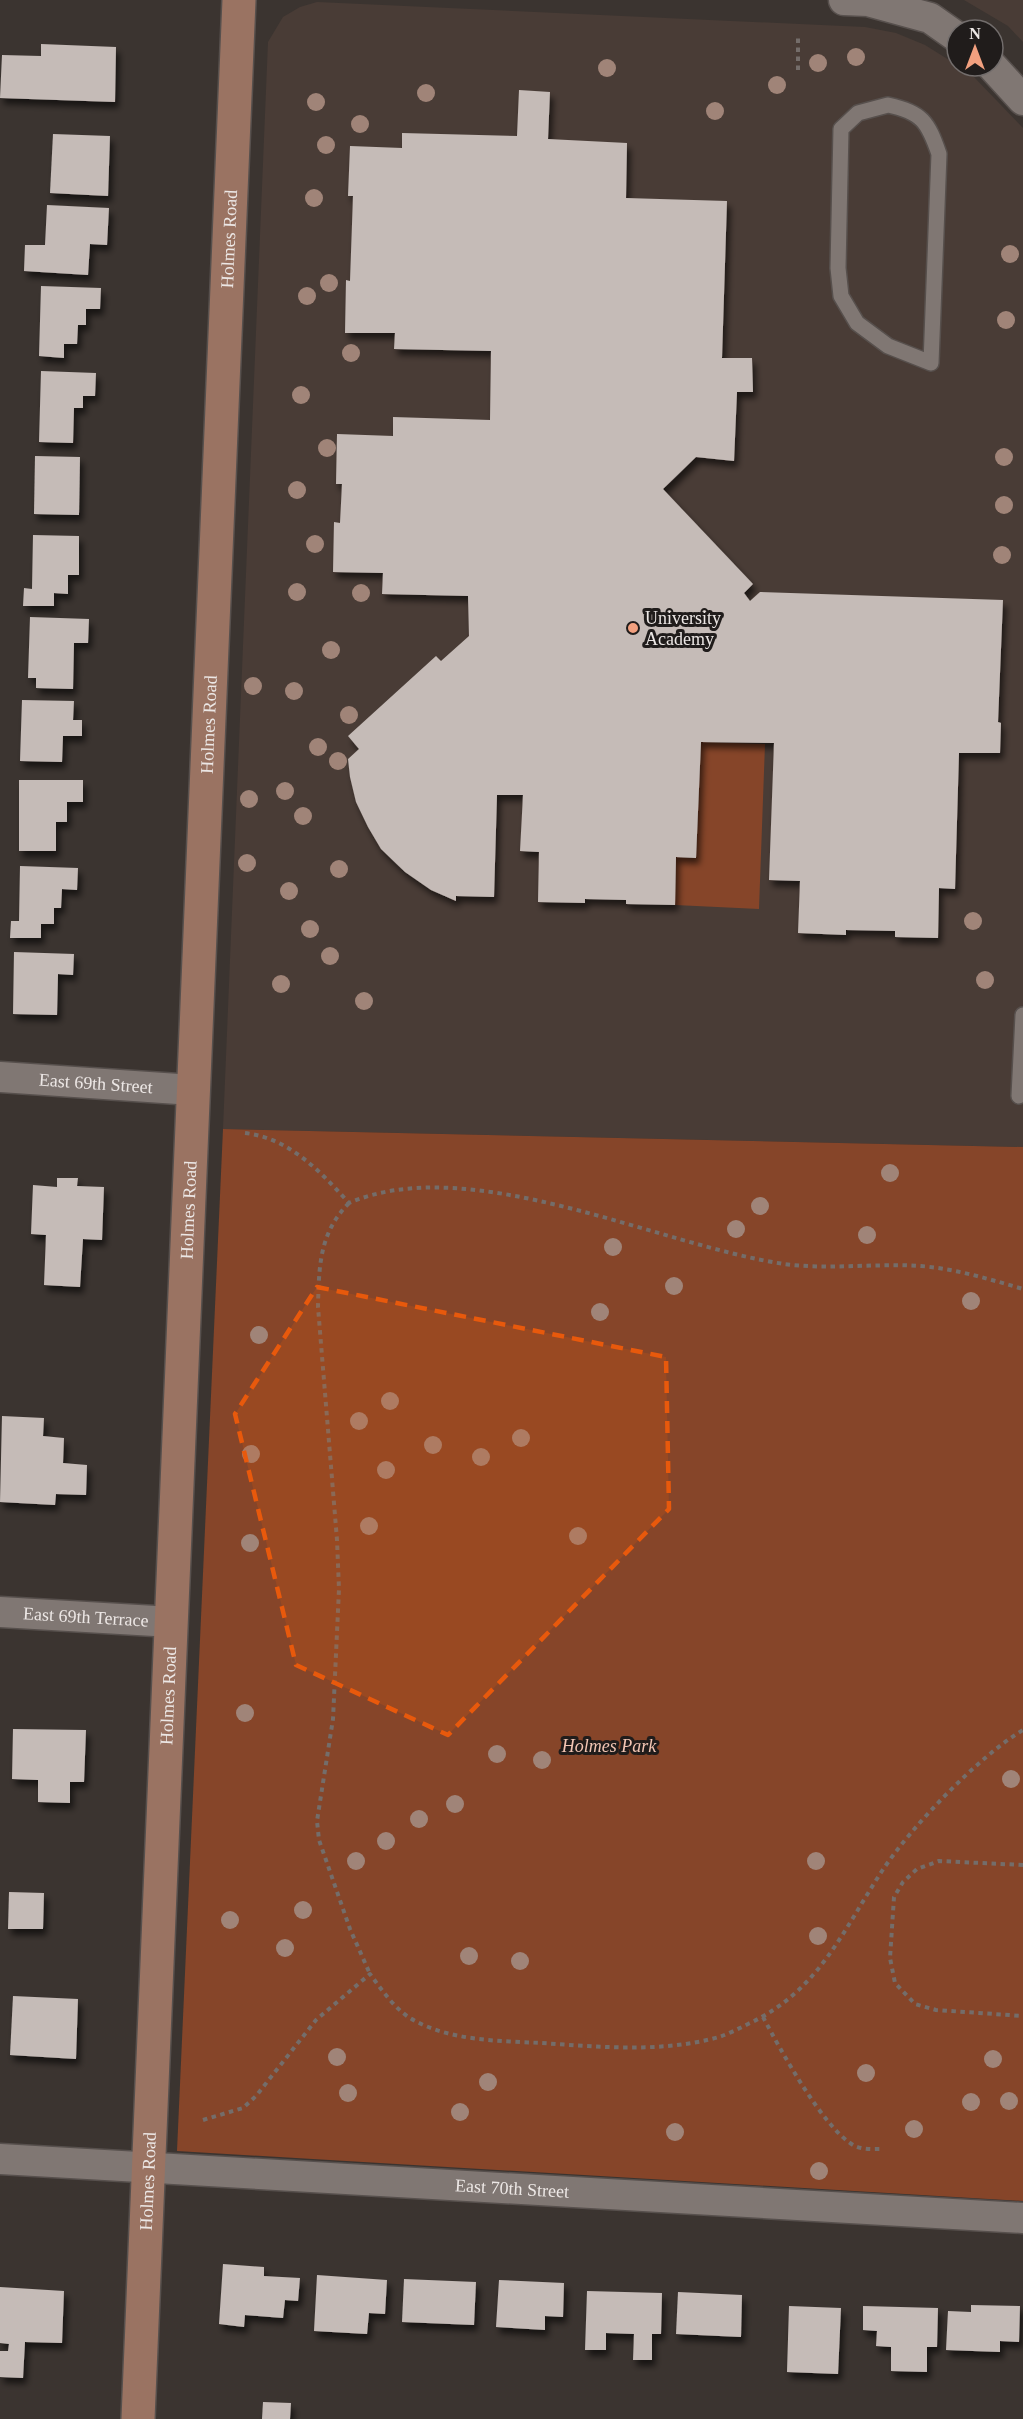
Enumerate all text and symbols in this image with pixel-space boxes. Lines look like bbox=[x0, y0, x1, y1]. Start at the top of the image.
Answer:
north arrow bbox=[945, 18, 1005, 78]
text: N bbox=[969, 25, 981, 42]
street label: Holmes Road bbox=[217, 189, 241, 289]
place label: University Academy bbox=[645, 608, 721, 649]
marker: University Academy bbox=[626, 621, 640, 635]
street label: Holmes Road bbox=[197, 675, 221, 774]
street label: East 69th Street bbox=[38, 1070, 153, 1097]
street label: Holmes Road bbox=[176, 1160, 201, 1260]
street label: East 69th Terrace bbox=[23, 1603, 149, 1631]
street label: Holmes Road bbox=[156, 1646, 180, 1745]
park label: Holmes Park bbox=[561, 1736, 657, 1756]
street label: Holmes Road bbox=[136, 2132, 160, 2231]
street label: East 70th Street bbox=[455, 2175, 570, 2202]

